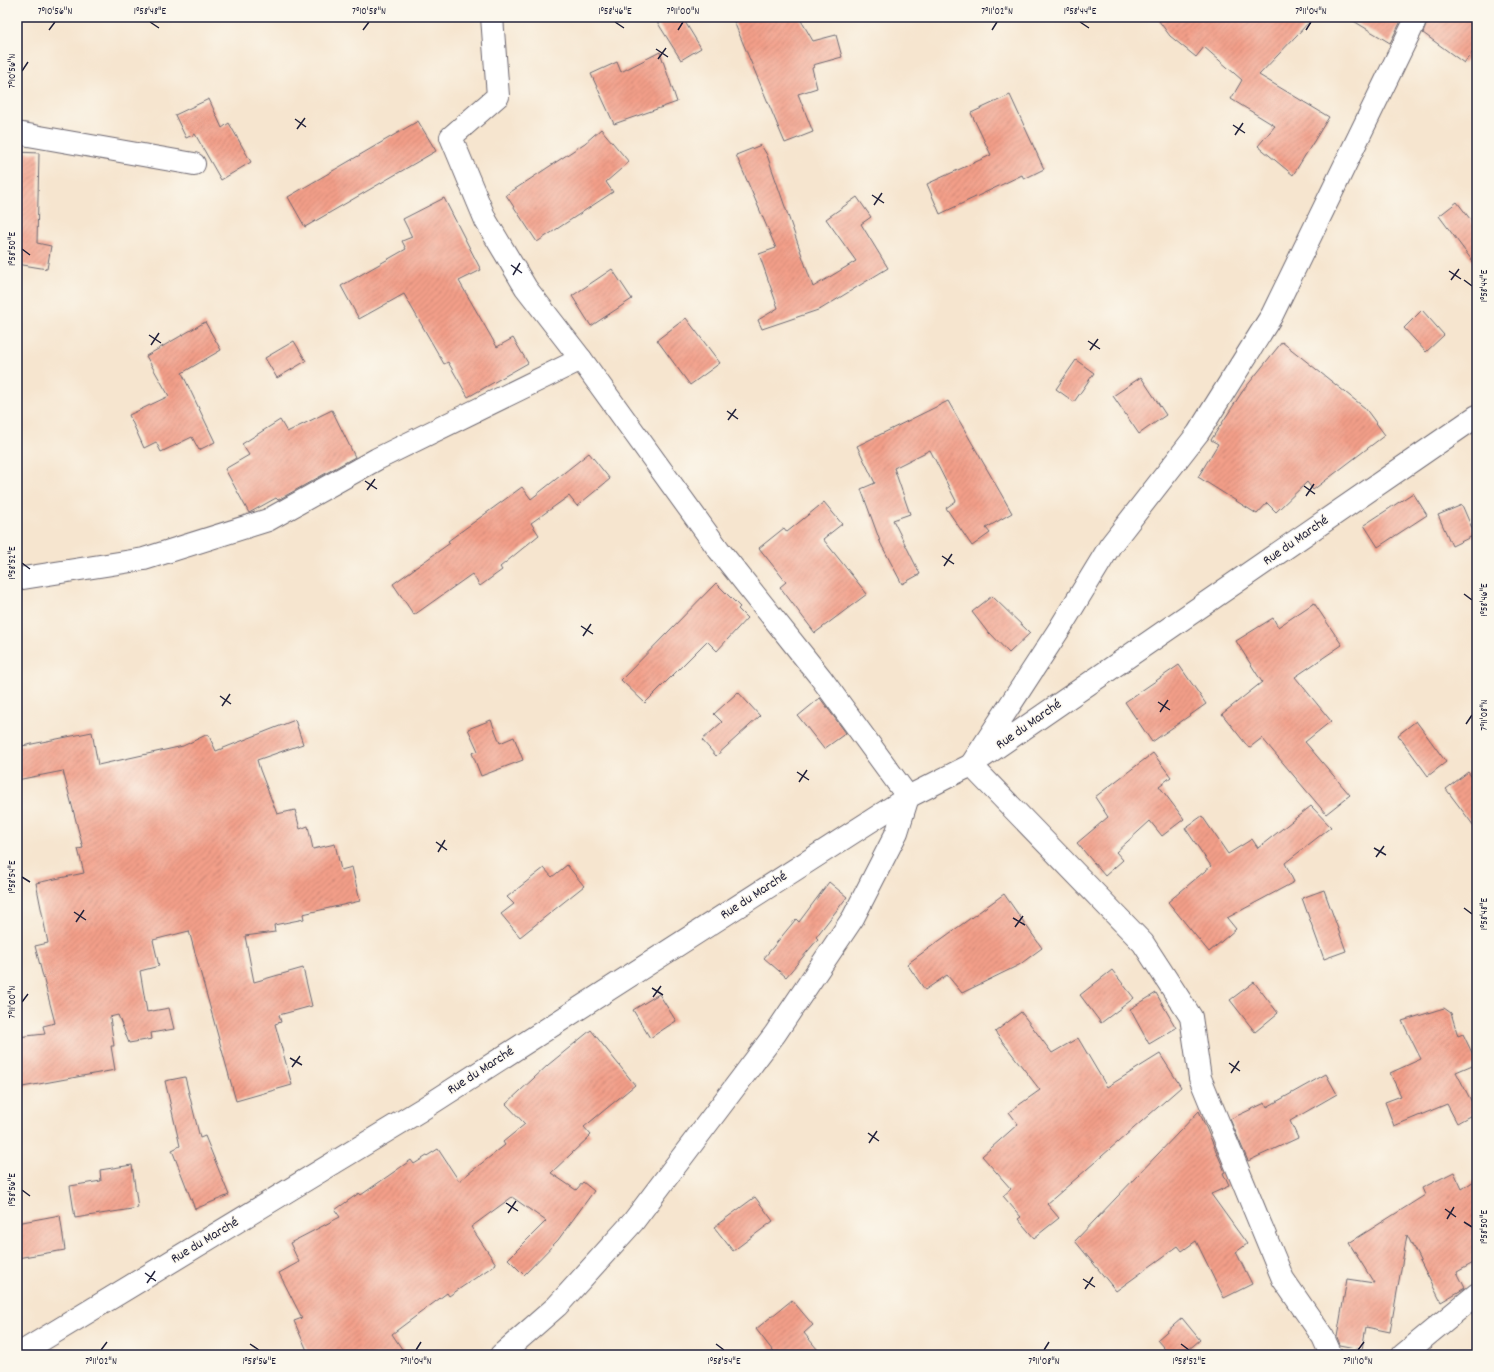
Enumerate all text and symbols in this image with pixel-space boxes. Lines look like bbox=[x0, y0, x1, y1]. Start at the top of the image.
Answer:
text: 7°10'56"N bbox=[38, 5, 72, 19]
text: 1°58'48"E bbox=[134, 5, 167, 19]
text: 7°10'58"N bbox=[352, 5, 386, 19]
text: 1°58'46"E bbox=[598, 5, 632, 19]
text: 7°11'00"N bbox=[667, 5, 699, 19]
text: 7°11'02"N bbox=[981, 5, 1013, 19]
text: 1°58'44"E bbox=[1064, 5, 1097, 19]
text: 7°11'04"N bbox=[1295, 5, 1327, 19]
text: 7°10'56"N bbox=[6, 54, 20, 88]
text: 1°58'50"E bbox=[6, 231, 20, 266]
text: 1°58'44"E bbox=[1478, 269, 1492, 302]
street label: Rue du Marché bbox=[1259, 511, 1333, 571]
text: 1°58'52"E bbox=[6, 546, 20, 580]
text: 1°58'46"E bbox=[1478, 583, 1492, 617]
street label: Rue du Marché bbox=[992, 695, 1066, 755]
text: 7°11'08"N bbox=[1478, 699, 1492, 731]
text: 1°58'54"E bbox=[6, 860, 20, 893]
street label: Rue du Marché bbox=[717, 867, 791, 925]
text: 1°58'48"E bbox=[1478, 897, 1492, 930]
text: 7°11'00"N bbox=[6, 986, 20, 1018]
street label: Rue du Marché bbox=[444, 1042, 518, 1100]
text: 1°58'56"E bbox=[6, 1173, 20, 1207]
text: 1°58'50"E bbox=[1478, 1209, 1492, 1244]
street label: Rue du Marché bbox=[167, 1213, 243, 1269]
text: 7°11'02"N bbox=[85, 1355, 117, 1369]
text: 1°58'56"E bbox=[242, 1355, 276, 1369]
text: 7°11'04"N bbox=[400, 1355, 432, 1369]
text: 1°58'54"E bbox=[708, 1355, 741, 1369]
text: 7°11'08"N bbox=[1028, 1355, 1060, 1369]
text: 1°58'52"E bbox=[1172, 1355, 1206, 1369]
text: 7°11'10"N bbox=[1343, 1355, 1373, 1369]

